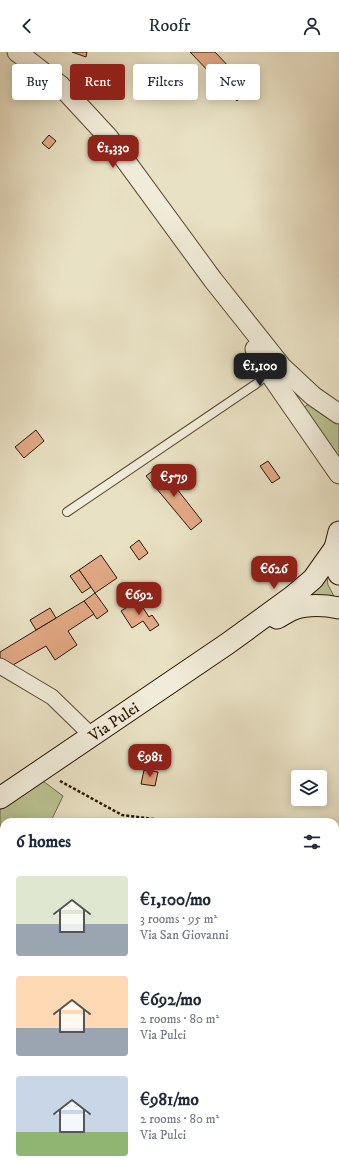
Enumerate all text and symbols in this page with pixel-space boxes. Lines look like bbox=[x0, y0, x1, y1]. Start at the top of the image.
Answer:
icon: back bbox=[16, 15, 38, 37]
text: Roofr bbox=[149, 15, 190, 37]
icon: person bbox=[301, 15, 323, 37]
chip: Buy bbox=[12, 64, 62, 100]
chip: Rent bbox=[70, 64, 125, 100]
chip: Filters bbox=[133, 64, 198, 100]
chip: New bbox=[206, 64, 260, 100]
pin: €1,330 bbox=[80, 135, 146, 169]
text: €1,330 bbox=[97, 140, 129, 156]
pin: €1,100 bbox=[227, 353, 293, 387]
text: €1,100 bbox=[243, 358, 277, 374]
pin: €579 bbox=[150, 464, 198, 498]
text: €579 bbox=[160, 469, 188, 485]
pin: €626 bbox=[250, 556, 298, 590]
text: €626 bbox=[260, 561, 288, 577]
pin: €692 bbox=[115, 582, 163, 616]
text: €692 bbox=[125, 587, 153, 603]
street label: Via Pulei bbox=[84, 698, 143, 747]
pin: €981 bbox=[126, 744, 174, 778]
text: €981 bbox=[137, 749, 163, 765]
map controls bbox=[291, 770, 327, 806]
button: layers bbox=[291, 770, 327, 806]
text: 6 homes bbox=[16, 831, 71, 853]
icon: filters bbox=[301, 831, 323, 853]
text: €1,100/mo bbox=[140, 889, 211, 911]
icon: home bbox=[48, 892, 96, 940]
text: 3 rooms · 95 m² bbox=[140, 911, 217, 927]
text: Via San Giovanni bbox=[140, 927, 229, 943]
text: €692/mo bbox=[140, 989, 201, 1011]
icon: home bbox=[48, 992, 96, 1040]
text: 2 rooms · 80 m² bbox=[140, 1011, 219, 1027]
text: Via Pulei bbox=[140, 1027, 186, 1043]
text: €981/mo bbox=[140, 1089, 199, 1111]
icon: home bbox=[48, 1092, 96, 1140]
text: 2 rooms · 80 m² bbox=[140, 1111, 219, 1127]
text: Via Pulei bbox=[140, 1127, 186, 1143]

